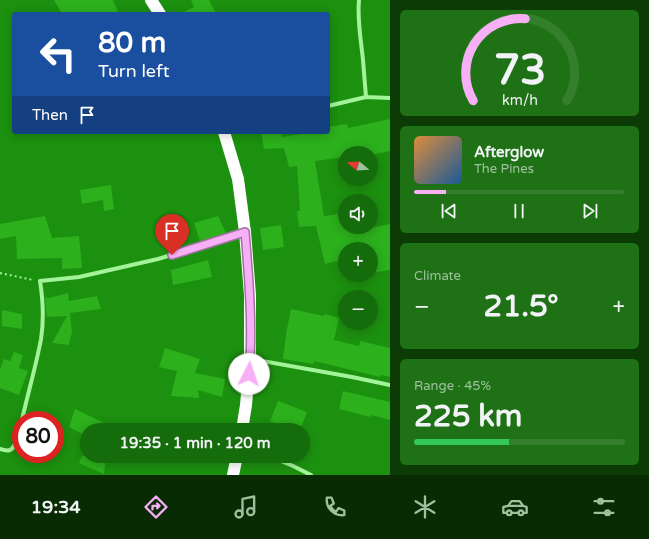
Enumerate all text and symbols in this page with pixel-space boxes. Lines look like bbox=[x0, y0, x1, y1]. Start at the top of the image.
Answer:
text: 80 m bbox=[98, 26, 166, 60]
icon: left bbox=[32, 28, 84, 80]
text: 73 bbox=[493, 46, 546, 96]
text: Turn left bbox=[98, 60, 170, 82]
text: km/h bbox=[502, 92, 537, 109]
icon: arrive bbox=[76, 104, 98, 126]
text: Then bbox=[32, 106, 68, 124]
text: Afterglow bbox=[474, 143, 544, 161]
north arrow bbox=[338, 146, 378, 186]
map controls bbox=[338, 146, 378, 330]
text: The Pines bbox=[474, 161, 534, 177]
button: sound bbox=[338, 194, 378, 234]
icon: previous bbox=[438, 200, 460, 222]
icon: pause bbox=[508, 200, 530, 222]
icon: next bbox=[579, 200, 601, 222]
pin bbox=[155, 214, 189, 255]
icon: arrive bbox=[161, 220, 183, 242]
button: + bbox=[338, 242, 378, 282]
text: Climate bbox=[414, 268, 461, 284]
text: 21.5° bbox=[484, 288, 559, 325]
button: − bbox=[338, 290, 378, 330]
text: − bbox=[414, 294, 430, 320]
text: + bbox=[613, 294, 625, 320]
position arrow bbox=[228, 353, 270, 395]
text: Range · 45% bbox=[414, 378, 491, 394]
text: 225 km bbox=[414, 398, 522, 435]
speed limit sign: 80 bbox=[12, 411, 64, 463]
text: 19:35 · 1 min · 120 m bbox=[120, 434, 270, 452]
icon: directions bbox=[142, 493, 170, 521]
icon: music bbox=[232, 493, 260, 521]
icon: phone bbox=[321, 493, 349, 521]
icon: climate bbox=[411, 493, 439, 521]
icon: car bbox=[501, 493, 529, 521]
icon: filters bbox=[590, 493, 618, 521]
text: 19:34 bbox=[31, 496, 81, 518]

